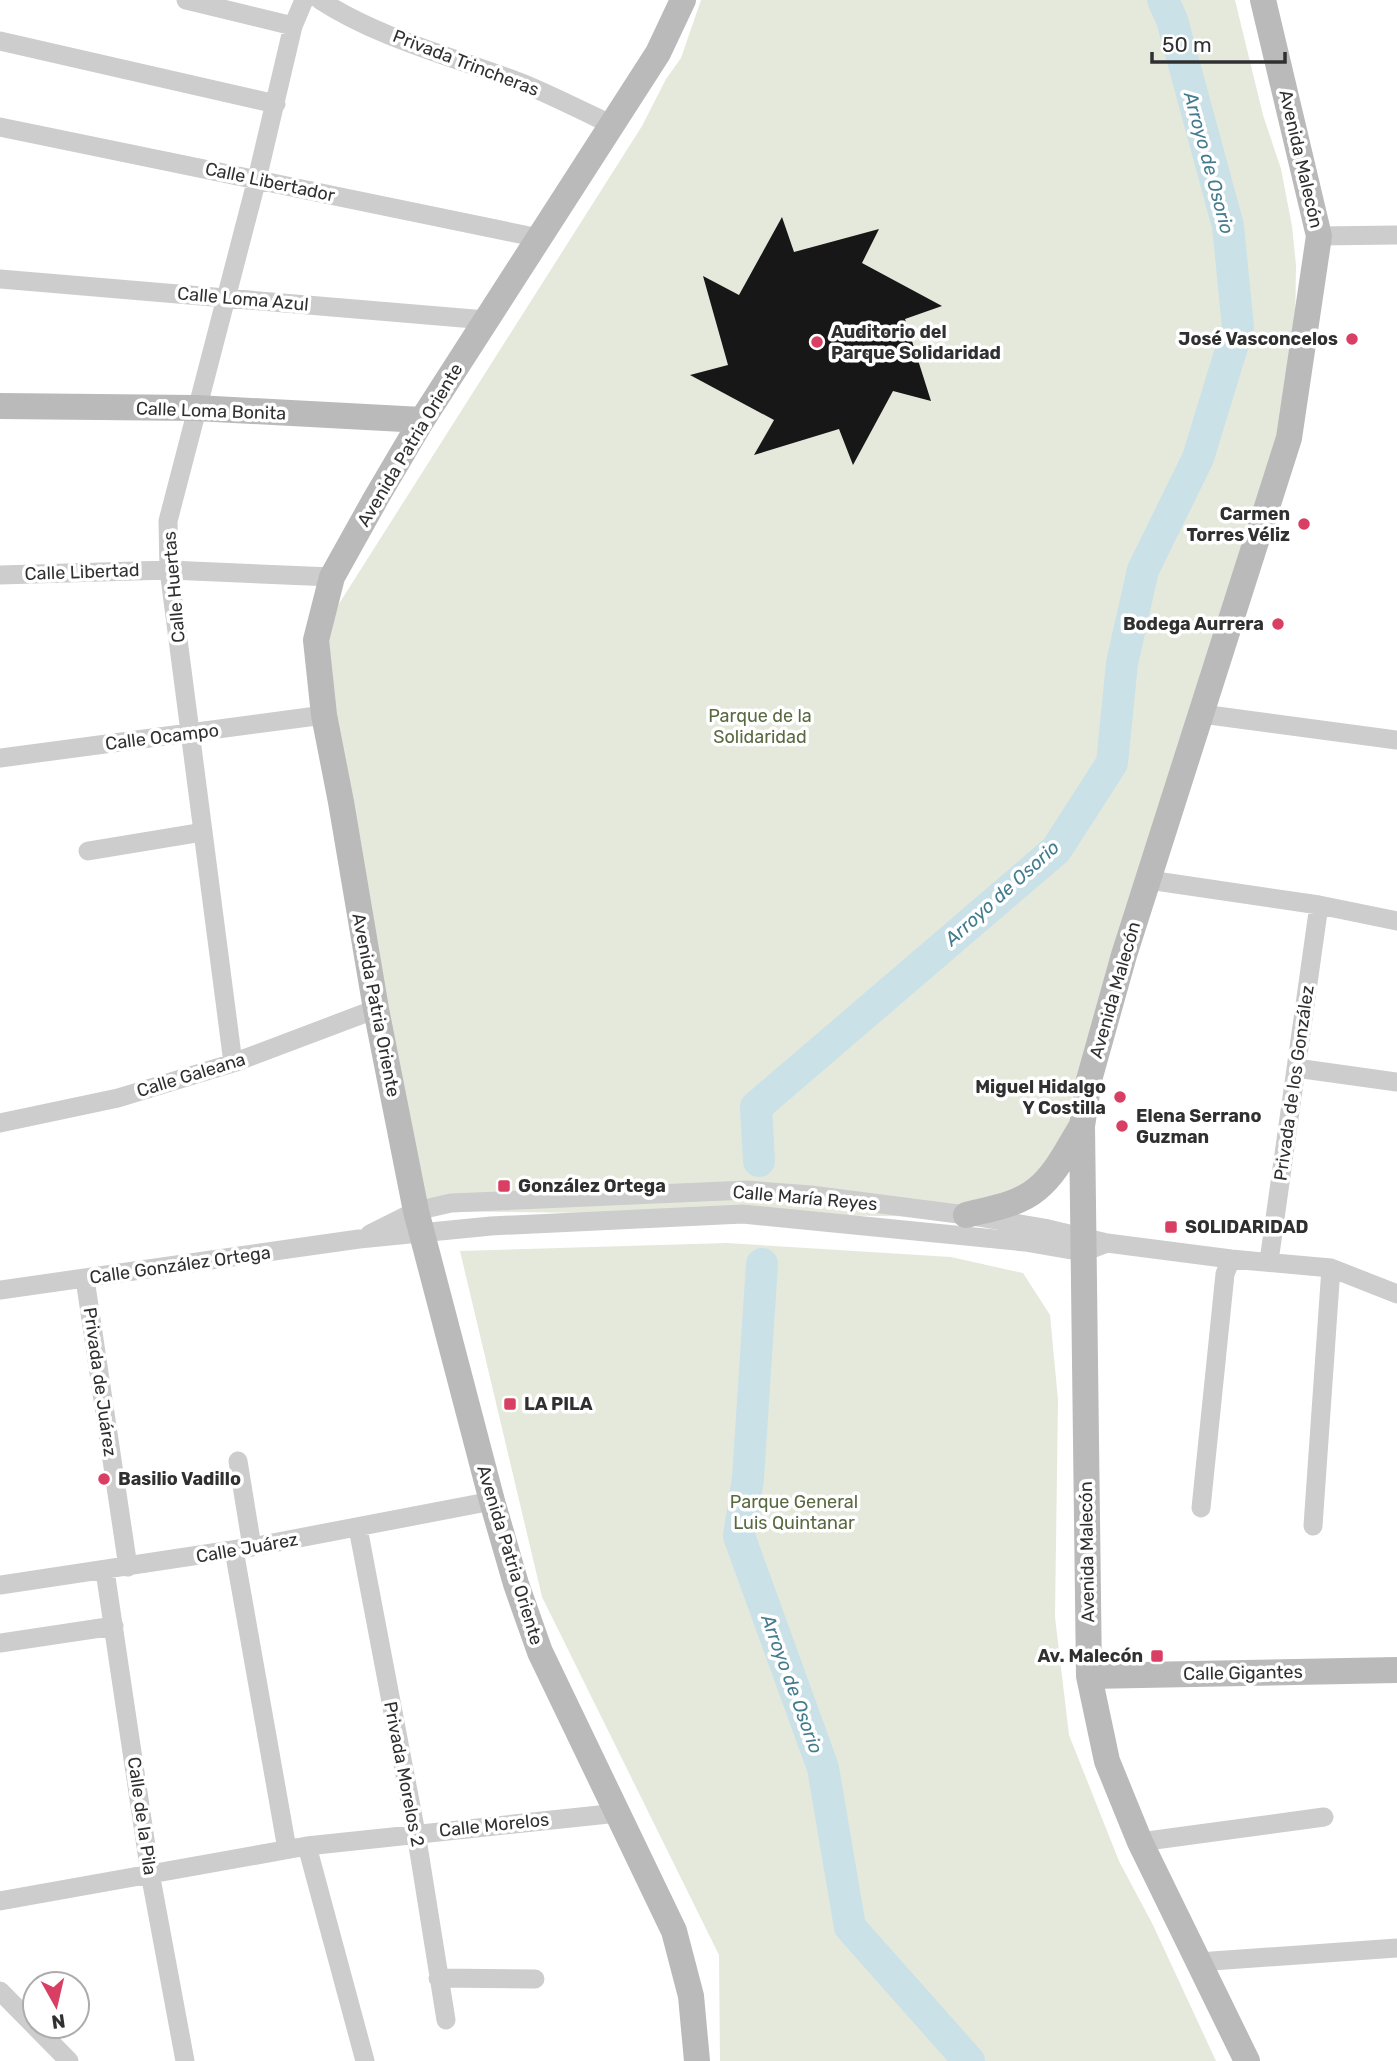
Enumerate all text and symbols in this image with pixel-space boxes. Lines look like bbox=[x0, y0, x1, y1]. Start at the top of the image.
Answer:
scale bar bbox=[1152, 21, 1285, 65]
street label: Privada Trincheras bbox=[390, 25, 542, 101]
text: 50 m bbox=[1162, 32, 1212, 57]
water label: Arroyo de Osorio bbox=[1179, 88, 1239, 237]
street label: Avenida Malecón bbox=[1274, 88, 1328, 230]
street label: Calle Libertador bbox=[203, 158, 337, 207]
street label: Calle Loma Azul bbox=[176, 282, 310, 316]
place label: Auditorio del Parque Solidaridad bbox=[831, 321, 1001, 364]
place label: José Vasconcelos bbox=[1178, 328, 1338, 350]
marker: José Vasconcelos bbox=[1344, 331, 1360, 347]
marker: Auditorio del Parque Solidaridad bbox=[809, 334, 825, 350]
street label: Avenida Patria Oriente bbox=[352, 359, 468, 531]
street label: Calle Loma Bonita bbox=[135, 397, 287, 425]
place label: Carmen Torres Véliz bbox=[1187, 503, 1290, 546]
marker: Carmen Torres Véliz bbox=[1296, 516, 1312, 532]
street label: Calle Huertas bbox=[158, 530, 190, 644]
street label: Calle Libertad bbox=[24, 559, 140, 585]
place label: Bodega Aurrera bbox=[1123, 613, 1264, 635]
marker: Bodega Aurrera bbox=[1270, 616, 1286, 632]
park label: Parque de la Solidaridad bbox=[708, 705, 812, 748]
street label: Calle Ocampo bbox=[104, 719, 220, 755]
water label: Arroyo de Osorio bbox=[939, 835, 1064, 951]
street label: Avenida Patria Oriente bbox=[347, 911, 405, 1099]
street label: Avenida Malecón bbox=[1085, 919, 1145, 1061]
street label: Privada de los González bbox=[1269, 984, 1319, 1182]
street label: Calle Galeana bbox=[134, 1048, 248, 1102]
place label: Miguel Hidalgo Y Costilla bbox=[975, 1076, 1106, 1119]
marker: Miguel Hidalgo Y Costilla bbox=[1112, 1089, 1128, 1105]
place label: Elena Serrano Guzman bbox=[1136, 1105, 1261, 1148]
marker: Elena Serrano Guzman bbox=[1114, 1118, 1130, 1134]
place label: González Ortega bbox=[518, 1175, 666, 1197]
marker: González Ortega bbox=[496, 1178, 512, 1194]
street label: Calle María Reyes bbox=[732, 1181, 878, 1215]
place label: SOLIDARIDAD bbox=[1185, 1216, 1309, 1238]
marker: SOLIDARIDAD bbox=[1163, 1219, 1179, 1235]
street label: Calle González Ortega bbox=[88, 1241, 272, 1289]
street label: Privada de Juárez bbox=[79, 1306, 121, 1458]
place label: LA PILA bbox=[524, 1393, 593, 1415]
marker: LA PILA bbox=[502, 1396, 518, 1412]
street label: Avenida Patria Oriente bbox=[472, 1463, 548, 1647]
place label: Basilio Vadillo bbox=[118, 1468, 241, 1490]
marker: Basilio Vadillo bbox=[96, 1471, 112, 1487]
street label: Avenida Malecón bbox=[1075, 1481, 1099, 1623]
park label: Parque General Luis Quintanar bbox=[730, 1491, 858, 1534]
street label: Calle Juárez bbox=[194, 1528, 300, 1568]
water label: Arroyo de Osorio bbox=[756, 1610, 828, 1757]
place label: Av. Malecón bbox=[1037, 1645, 1143, 1667]
marker: Av. Malecón bbox=[1149, 1648, 1165, 1664]
street label: Calle Gigantes bbox=[1183, 1661, 1303, 1685]
street label: Privada Morelos 2 bbox=[379, 1699, 429, 1849]
street label: Calle de la Pila bbox=[123, 1755, 161, 1877]
street label: Calle Morelos bbox=[438, 1808, 550, 1842]
north arrow bbox=[21, 1970, 91, 2040]
text: N bbox=[50, 2009, 67, 2034]

